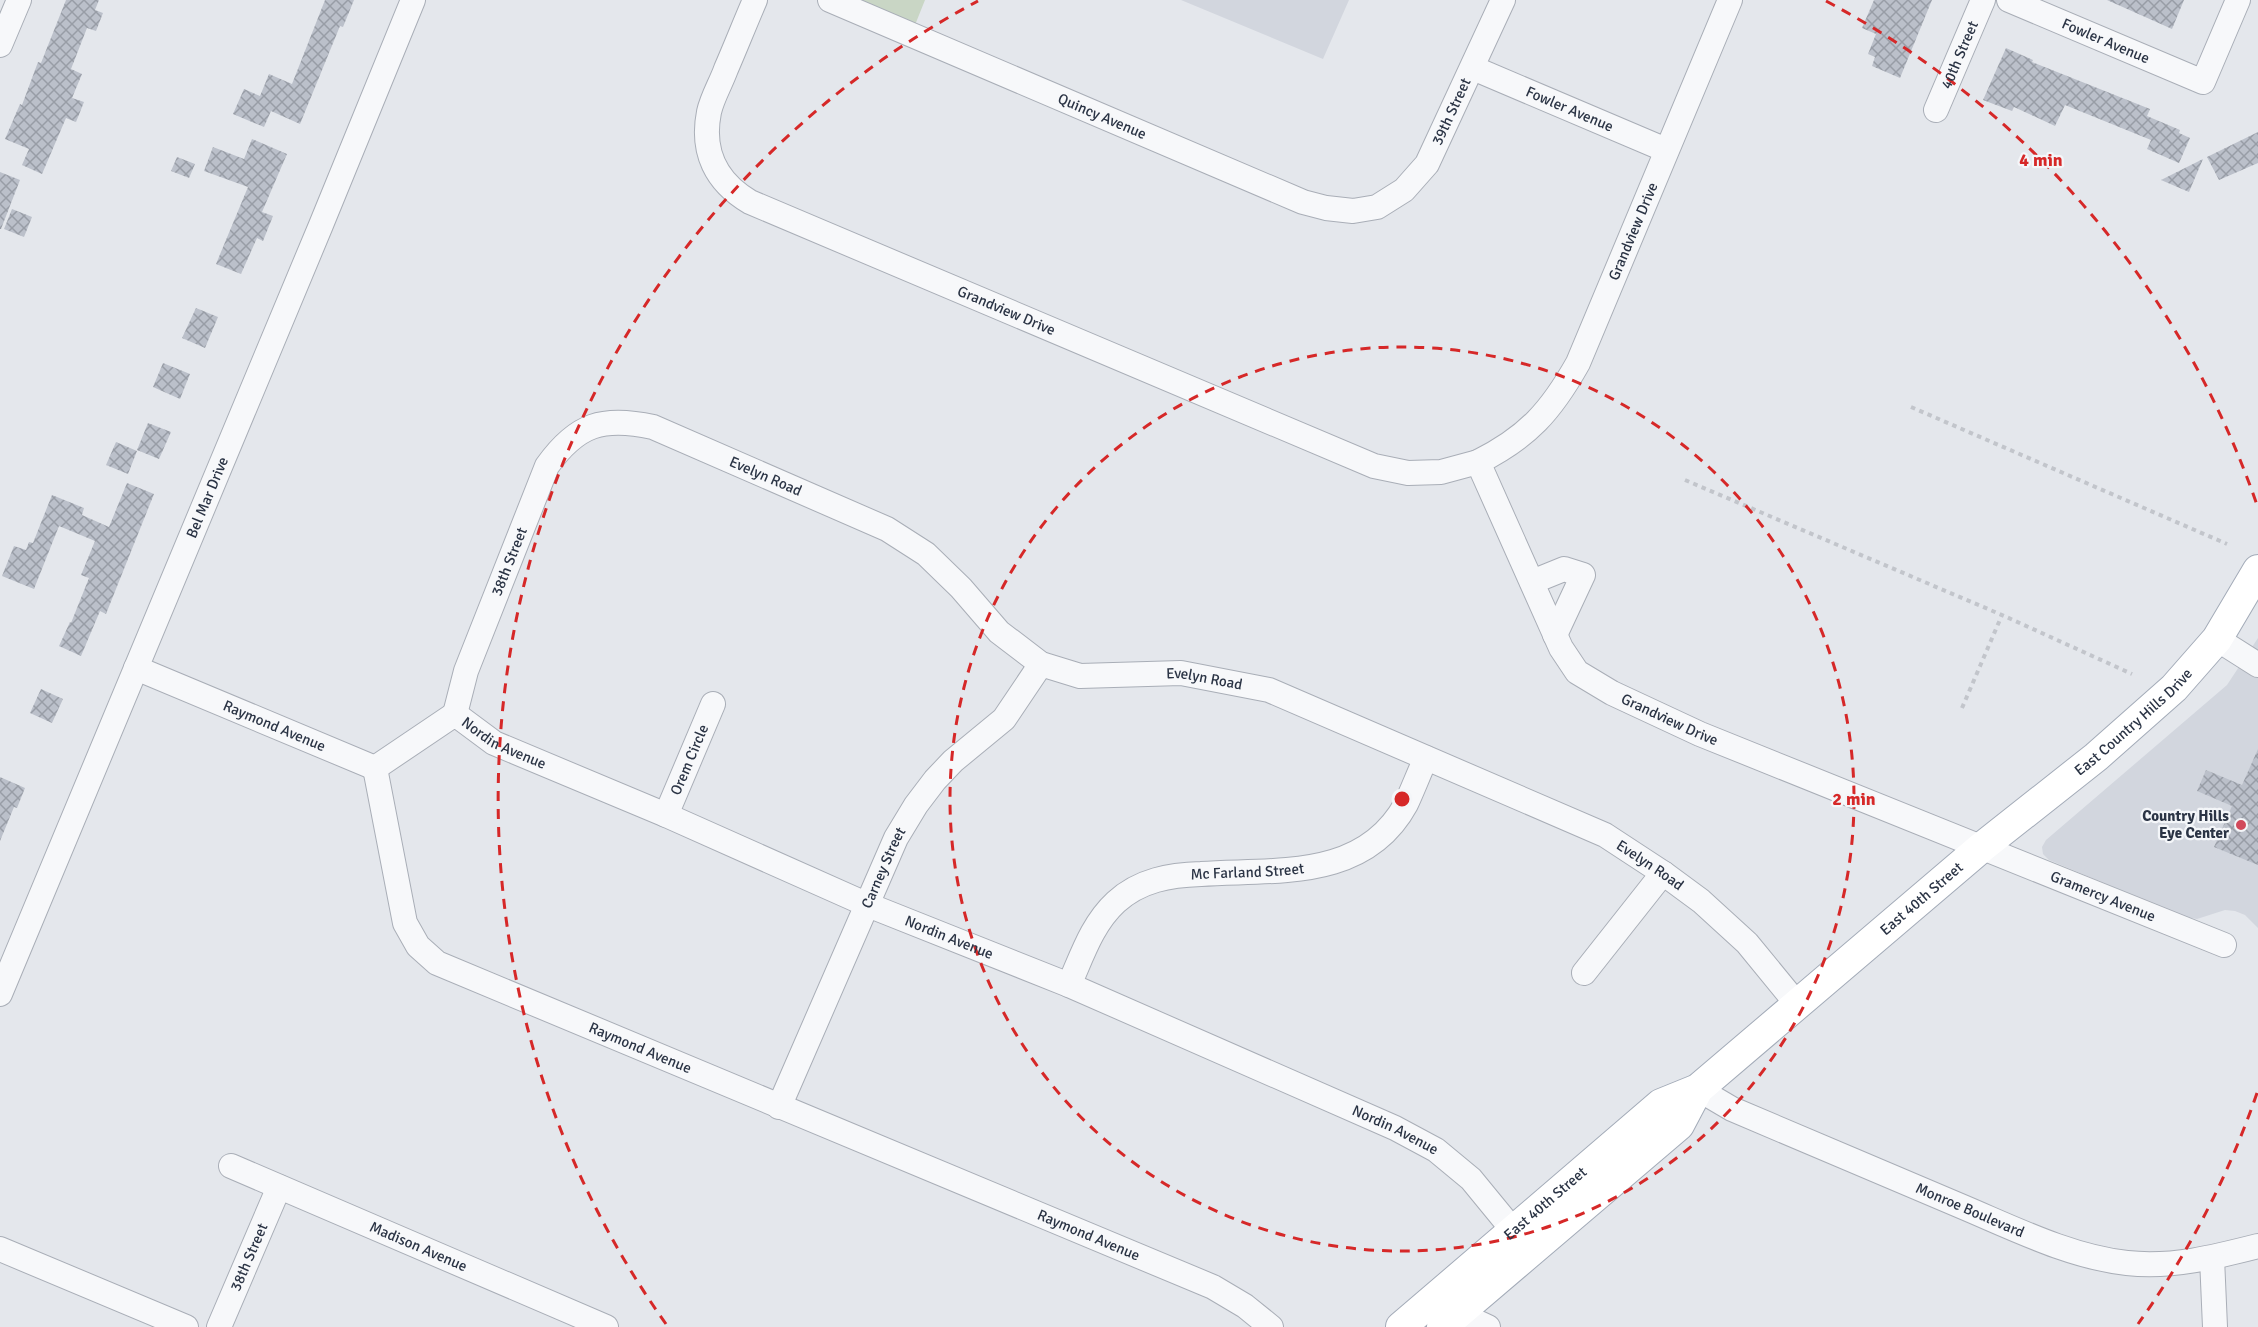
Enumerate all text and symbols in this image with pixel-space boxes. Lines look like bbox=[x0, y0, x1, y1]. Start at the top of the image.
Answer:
street label: Fowler Avenue bbox=[2059, 14, 2152, 67]
street label: 40th Street bbox=[1937, 18, 1982, 92]
street label: 39th Street bbox=[1428, 75, 1475, 148]
street label: Fowler Avenue bbox=[1523, 82, 1616, 136]
street label: Quincy Avenue bbox=[1055, 89, 1149, 143]
text: 4 min bbox=[2019, 149, 2063, 171]
street label: Grandview Drive bbox=[1605, 180, 1662, 283]
street label: Grandview Drive bbox=[955, 282, 1058, 339]
street label: Evelyn Road bbox=[727, 452, 805, 500]
street label: Bel Mar Drive bbox=[182, 454, 232, 541]
street label: 38th Street bbox=[488, 525, 531, 598]
street label: Evelyn Road bbox=[1166, 664, 1244, 694]
street label: East Country Hills Drive bbox=[2071, 665, 2196, 779]
street label: Grandview Drive bbox=[1618, 690, 1721, 749]
street label: Raymond Avenue bbox=[220, 696, 328, 755]
street label: Nordin Avenue bbox=[458, 713, 549, 773]
street label: Orem Circle bbox=[666, 722, 712, 798]
text: 2 min bbox=[1832, 788, 1876, 810]
centre of rings bbox=[1392, 789, 1412, 809]
place label: Country Hills Eye Center bbox=[2142, 807, 2229, 842]
marker: Country Hills Eye Center bbox=[2234, 818, 2248, 832]
street label: Carney Street bbox=[857, 824, 909, 911]
street label: Evelyn Road bbox=[1613, 836, 1687, 894]
street label: East 40th Street bbox=[1876, 858, 1967, 939]
street label: Mc Farland Street bbox=[1190, 859, 1305, 883]
street label: Gramercy Avenue bbox=[2048, 867, 2158, 925]
street label: Nordin Avenue bbox=[902, 912, 996, 963]
street label: Raymond Avenue bbox=[586, 1018, 694, 1077]
street label: Nordin Avenue bbox=[1349, 1101, 1441, 1159]
street label: East 40th Street bbox=[1500, 1163, 1590, 1244]
street label: Monroe Boulevard bbox=[1913, 1179, 2027, 1241]
street label: Raymond Avenue bbox=[1035, 1206, 1143, 1265]
street label: Madison Avenue bbox=[367, 1218, 470, 1275]
street label: 38th Street bbox=[226, 1220, 271, 1294]

